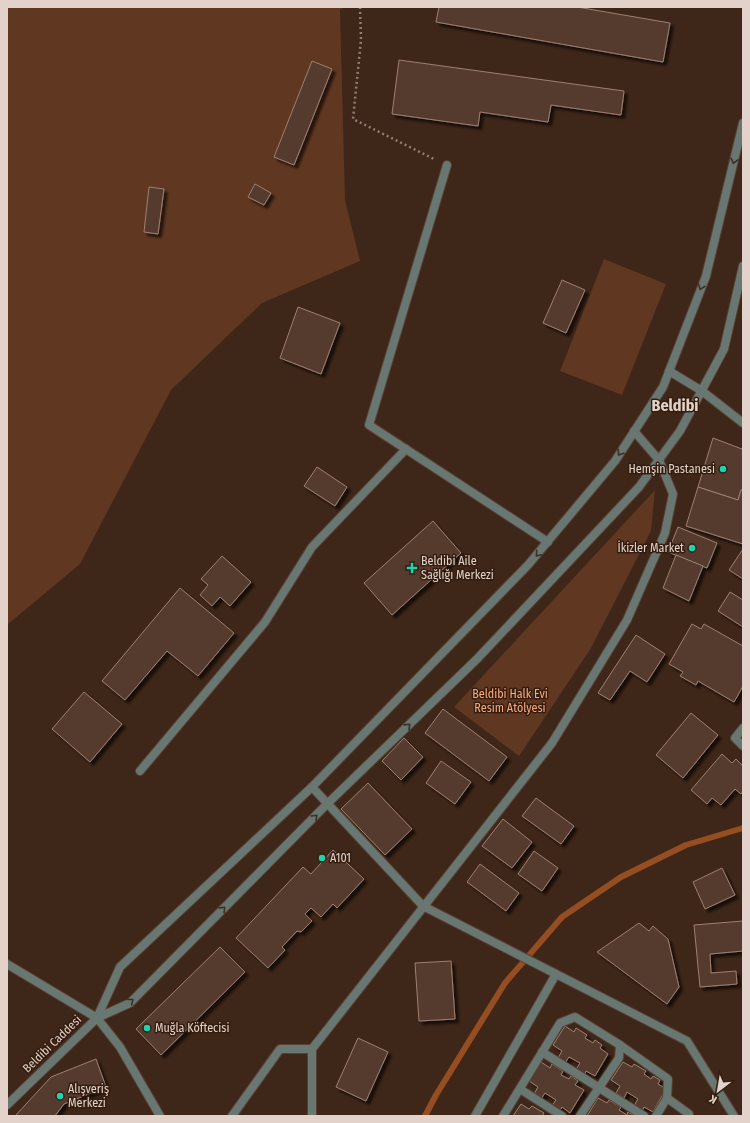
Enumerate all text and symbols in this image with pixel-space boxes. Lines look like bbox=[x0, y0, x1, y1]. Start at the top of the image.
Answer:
one-way arrow bbox=[730, 158, 738, 164]
one-way arrow bbox=[698, 284, 706, 291]
district label: Beldibi bbox=[651, 396, 699, 415]
one-way arrow bbox=[617, 449, 625, 456]
place label: Hemşin Pastanesi bbox=[629, 462, 715, 476]
marker: Hemşin Pastanesi bbox=[718, 464, 728, 474]
place label: İkizler Market bbox=[618, 540, 684, 555]
marker: İkizler Market bbox=[687, 543, 697, 553]
one-way arrow bbox=[535, 549, 543, 557]
place label: Beldibi Aile Sağlığı Merkezi bbox=[421, 554, 494, 582]
marker: Beldibi Aile Sağlığı Merkezi bbox=[406, 562, 418, 574]
park label: Beldibi Halk Evi Resim Atölyesi bbox=[472, 687, 548, 715]
one-way arrow bbox=[403, 723, 411, 731]
one-way arrow bbox=[310, 814, 318, 822]
place label: A101 bbox=[330, 851, 351, 865]
marker: A101 bbox=[317, 853, 327, 863]
one-way arrow bbox=[218, 906, 226, 914]
one-way arrow bbox=[127, 998, 134, 1005]
street label: Beldibi Caddesi bbox=[20, 1013, 84, 1075]
place label: Muğla Köftecisi bbox=[155, 1021, 229, 1035]
marker: Muğla Köftecisi bbox=[142, 1023, 152, 1033]
north arrow bbox=[698, 1071, 738, 1111]
place label: Alışveriş Merkezi bbox=[68, 1082, 109, 1110]
marker: Alışveriş Merkezi bbox=[55, 1091, 65, 1101]
text: K bbox=[707, 1092, 719, 1106]

